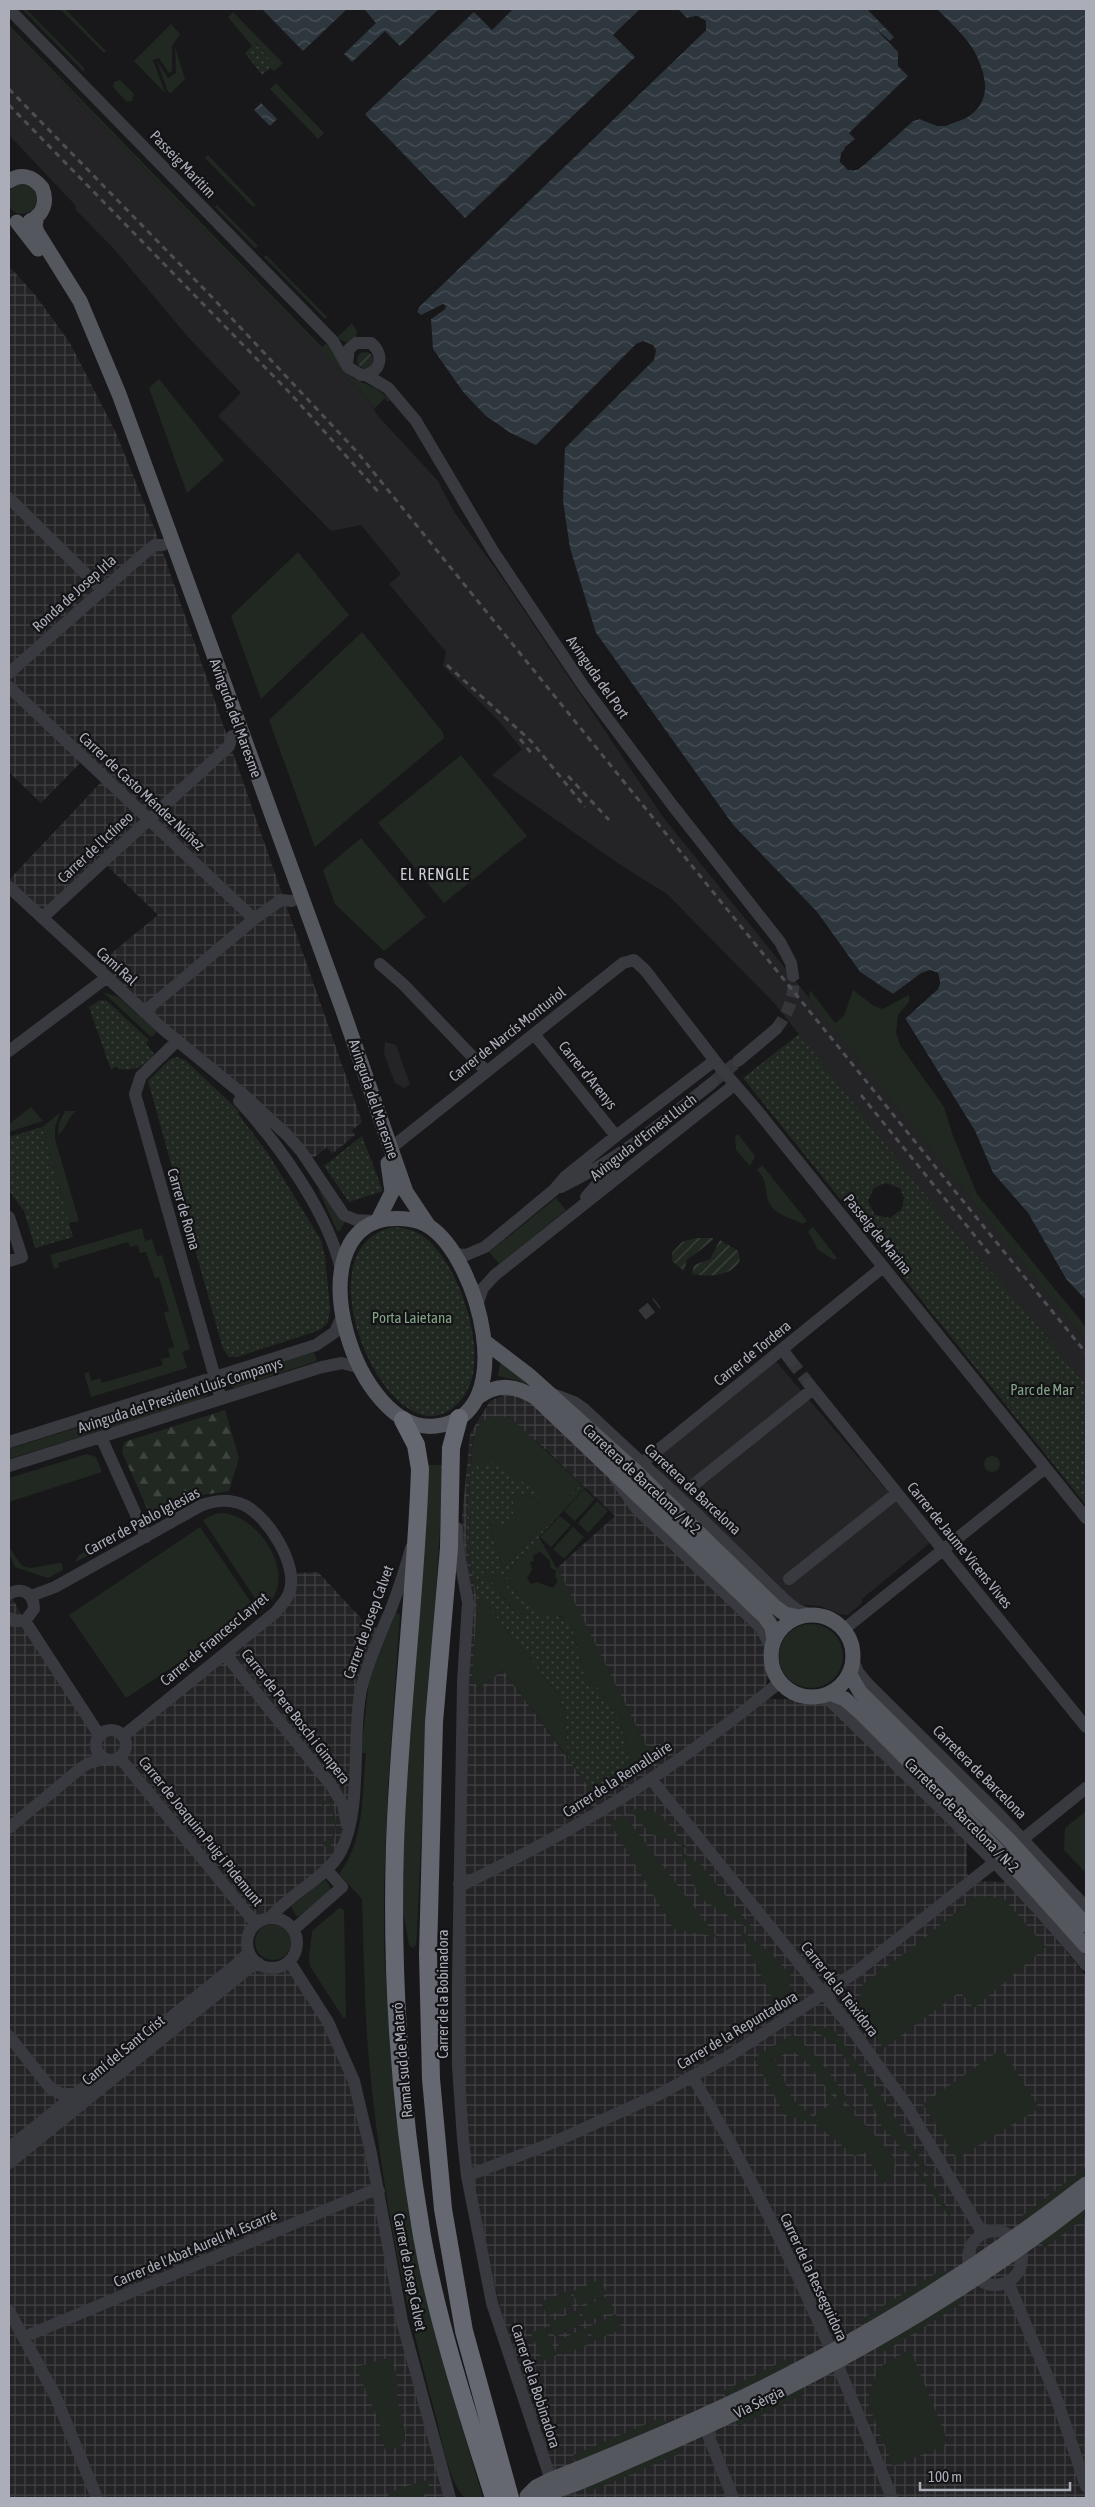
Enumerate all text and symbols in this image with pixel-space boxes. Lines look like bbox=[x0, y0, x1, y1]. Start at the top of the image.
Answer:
street label: Passeig Marítim bbox=[147, 127, 219, 201]
street label: Ronda de Josep Irla bbox=[29, 551, 119, 635]
street label: Avinguda del Port bbox=[563, 632, 633, 722]
street label: Avinguda del Maresme bbox=[207, 656, 265, 780]
street label: Carrer de Casto Méndez Núñez bbox=[76, 728, 209, 854]
street label: Carrer de l'Ictíneo bbox=[54, 808, 136, 886]
district label: EL RENGLE bbox=[400, 865, 470, 883]
street label: Camí Ral bbox=[93, 943, 141, 989]
street label: Carrer de Narcís Monturiol bbox=[445, 983, 569, 1085]
street label: Avinguda del Maresme bbox=[346, 1037, 402, 1161]
street label: Carrer d'Arenys bbox=[555, 1037, 621, 1113]
street label: Avinguda d'Ernest Lluch bbox=[587, 1090, 699, 1184]
street label: Carrer de Roma bbox=[164, 1166, 204, 1252]
street label: Passeig de Marina bbox=[840, 1190, 916, 1278]
park label: Porta Laietana bbox=[372, 1309, 452, 1326]
street label: Carrer de Tordera bbox=[710, 1317, 794, 1389]
street label: Avinguda del President Lluís Companys bbox=[76, 1354, 284, 1436]
park label: Parc de Mar bbox=[1010, 1381, 1074, 1398]
street label: Carretera de Barcelona / N-2 bbox=[579, 1420, 705, 1538]
street label: Carretera de Barcelona bbox=[641, 1440, 745, 1538]
street label: Carrer de Jaume Vicens Vives bbox=[904, 1479, 1016, 1611]
street label: Carrer de Pablo Iglesias bbox=[82, 1483, 202, 1559]
street label: Carrer de Josep Calvet bbox=[340, 1563, 396, 1681]
street label: Carrer de Francesc Layret bbox=[157, 1589, 271, 1689]
street label: Carrer de Pere Bosch i Gimpera bbox=[238, 1645, 354, 1787]
street label: Carretera de Barcelona bbox=[930, 1722, 1030, 1822]
street label: Carrer de la Remallaire bbox=[559, 1737, 675, 1821]
street label: Carrer de Joaquim Puig i Pidemunt bbox=[135, 1753, 267, 1909]
street label: Carretera de Barcelona / N-2 bbox=[901, 1754, 1023, 1876]
street label: Carrer de la Bobinadora bbox=[434, 1929, 451, 2059]
street label: Carrer de la Teixidora bbox=[798, 1938, 882, 2040]
street label: Carrer de la Repuntadora bbox=[674, 1987, 800, 2073]
street label: Ramal sud de Mataró bbox=[388, 2002, 416, 2118]
street label: Camí del Sant Crist bbox=[78, 2012, 168, 2088]
street label: Carrer de l'Abat Aurelí M. Escarré bbox=[111, 2206, 280, 2290]
street label: Carrer de la Resseguidora bbox=[777, 2210, 851, 2344]
street label: Carrer de Josep Calvet bbox=[390, 2212, 430, 2332]
street label: Carrer de la Bobinadora bbox=[508, 2322, 564, 2450]
street label: Via Sèrgia bbox=[731, 2383, 787, 2421]
scale bar bbox=[920, 2460, 1070, 2492]
text: 100 m bbox=[928, 2468, 962, 2485]

